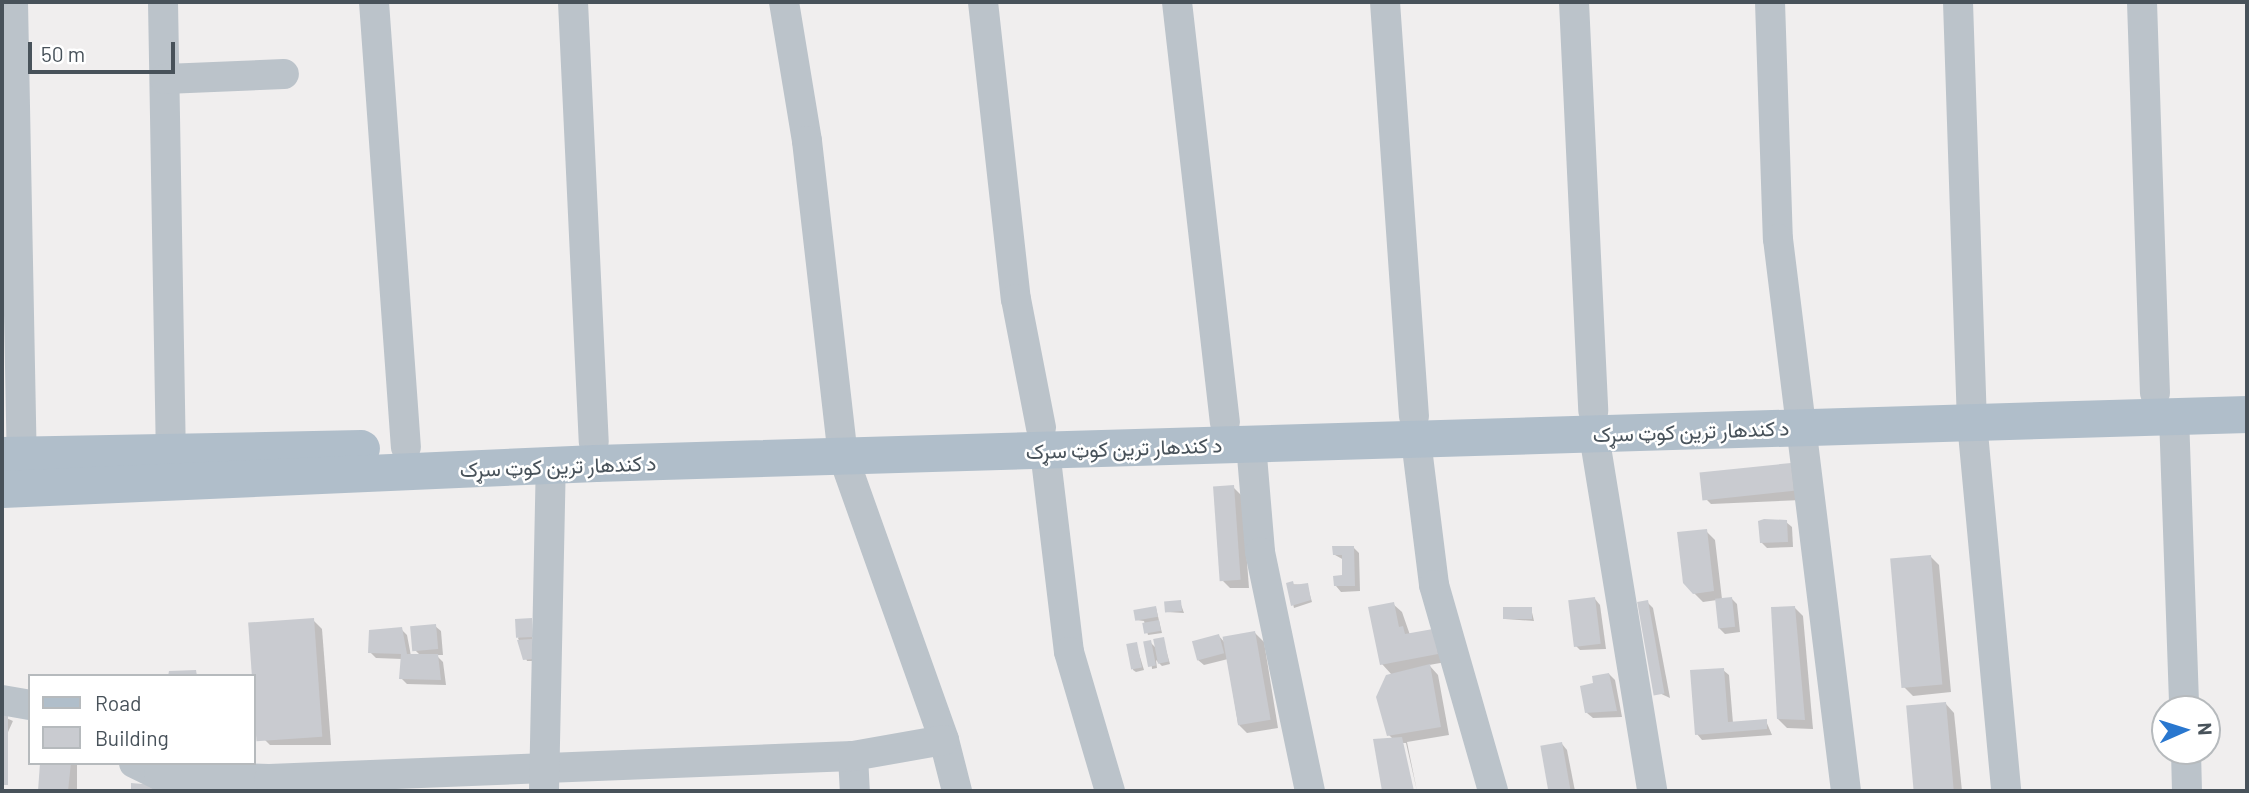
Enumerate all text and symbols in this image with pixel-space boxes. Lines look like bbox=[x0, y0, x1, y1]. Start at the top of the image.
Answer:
scale bar bbox=[32, 28, 178, 72]
text: 50 m bbox=[41, 41, 85, 66]
street label: د کندهار ترين کوټ سړک bbox=[1592, 415, 1790, 447]
street label: د کندهار ترين کوټ سړک bbox=[1025, 432, 1223, 464]
street label: د کندهار ترين کوټ سړک bbox=[459, 450, 657, 482]
legend bbox=[28, 674, 256, 765]
text: Road bbox=[95, 690, 141, 715]
north arrow bbox=[2151, 695, 2221, 765]
text: N bbox=[2194, 722, 2217, 736]
text: Building bbox=[95, 725, 169, 750]

